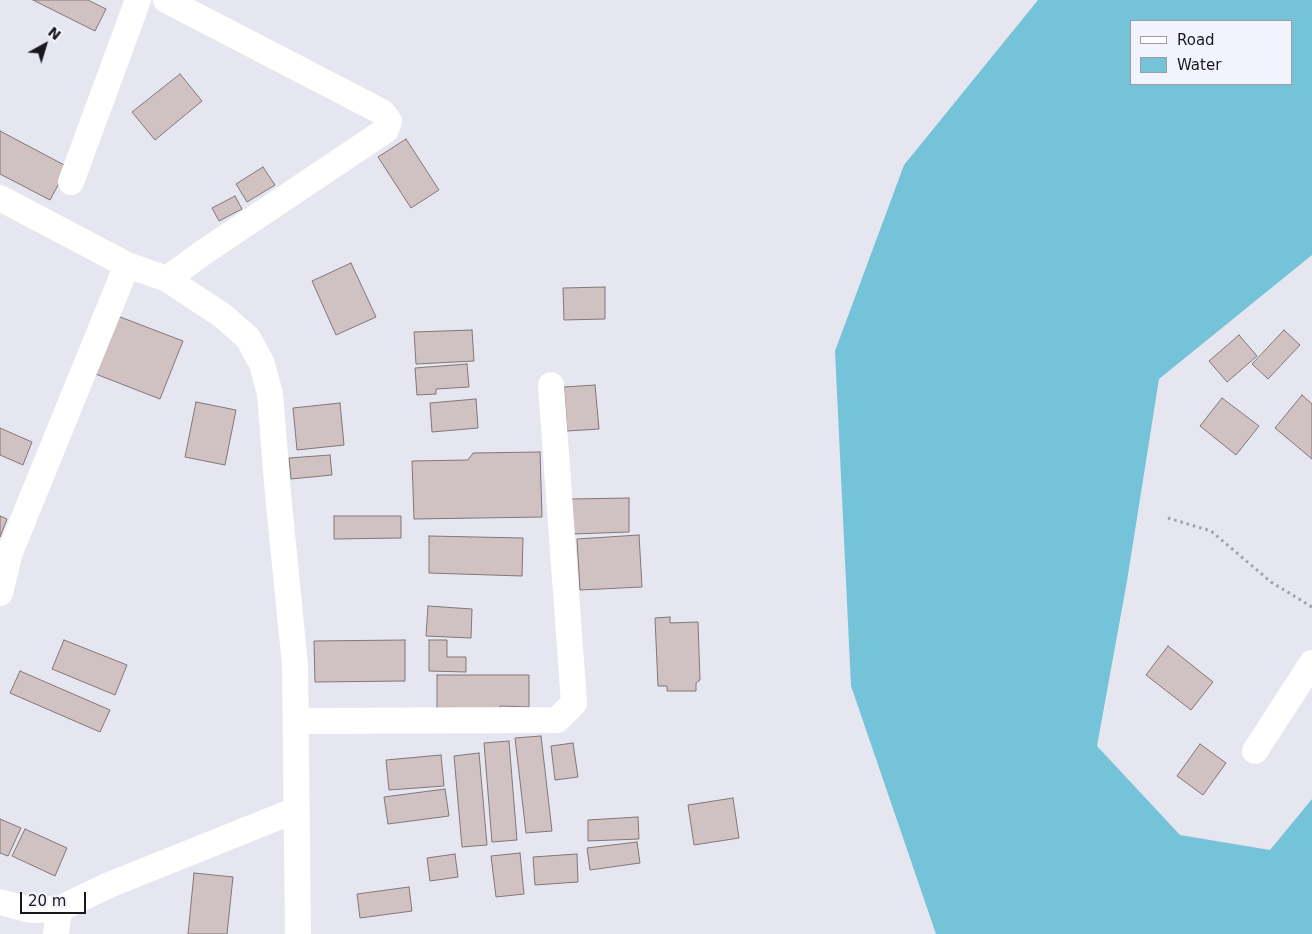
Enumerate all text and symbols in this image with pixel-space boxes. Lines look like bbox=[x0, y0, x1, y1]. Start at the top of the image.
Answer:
north arrow bbox=[20, 20, 70, 70]
legend bbox=[1130, 20, 1292, 85]
text: N bbox=[45, 23, 64, 43]
text: Road bbox=[1177, 31, 1215, 49]
text: Water bbox=[1177, 56, 1221, 74]
scale bar bbox=[22, 882, 89, 914]
text: 20 m bbox=[28, 892, 66, 910]

